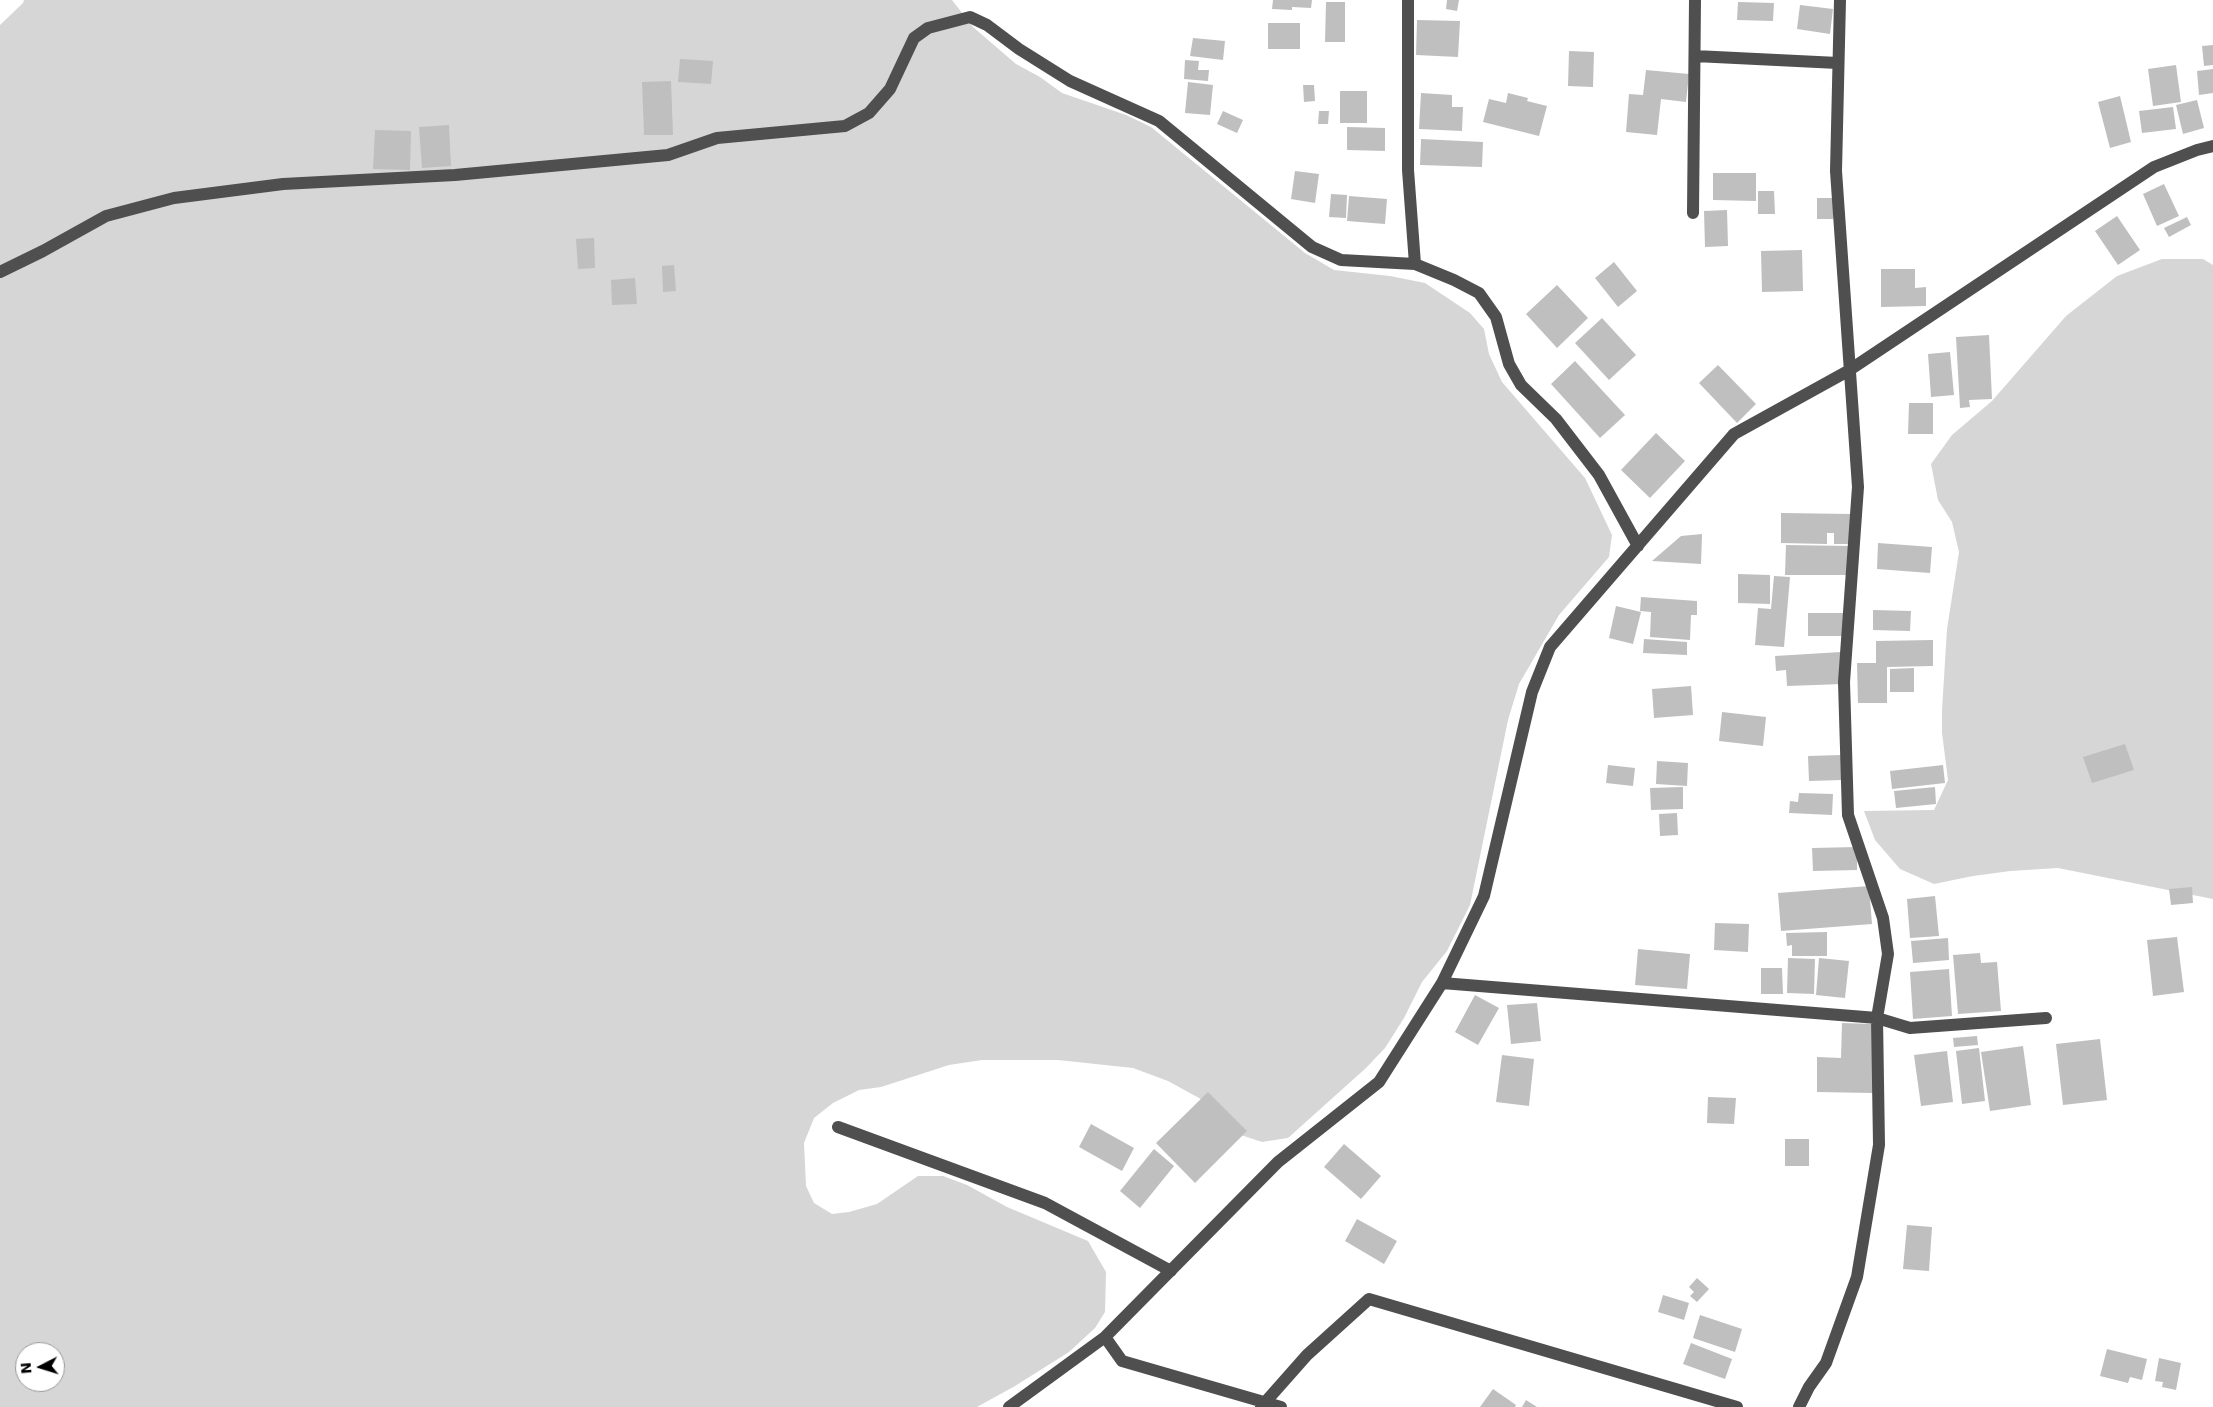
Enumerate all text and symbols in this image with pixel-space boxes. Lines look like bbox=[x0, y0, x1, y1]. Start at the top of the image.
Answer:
north arrow bbox=[15, 1342, 65, 1392]
text: N bbox=[18, 1362, 35, 1375]

